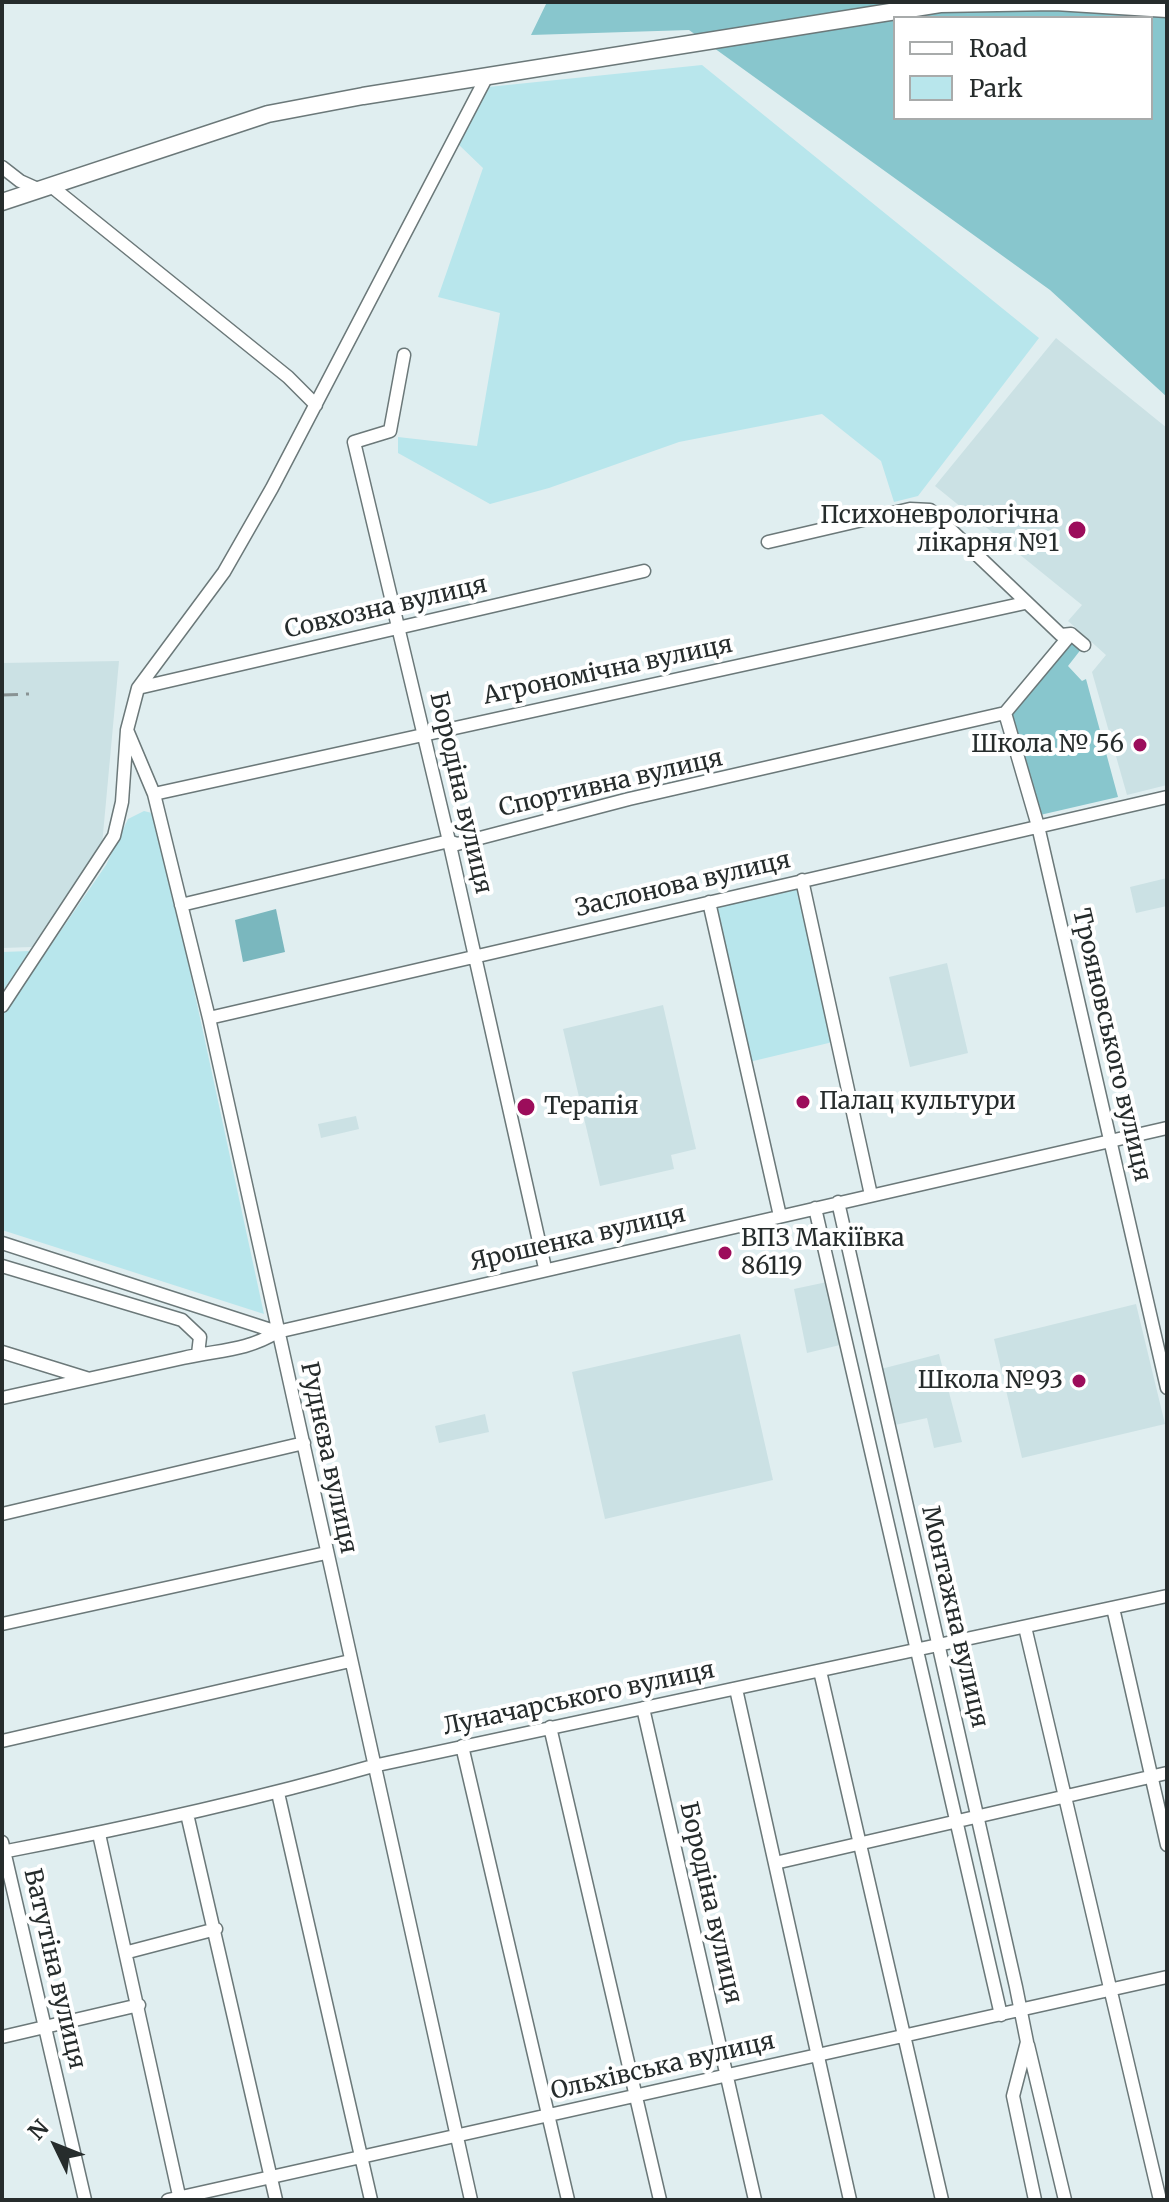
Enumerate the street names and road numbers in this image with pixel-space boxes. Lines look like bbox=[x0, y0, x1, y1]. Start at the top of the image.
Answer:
street label: Совхозна вулиця bbox=[282, 571, 490, 645]
street label: Агрономічна вулиця bbox=[481, 631, 735, 711]
street label: Бородіна вулиця bbox=[423, 689, 497, 897]
street label: Спортивна вулиця bbox=[496, 744, 726, 824]
street label: Заслонова вулиця bbox=[573, 846, 793, 924]
street label: Трояновського вулиця bbox=[1066, 906, 1156, 1184]
street label: Ярошенка вулиця bbox=[468, 1200, 688, 1278]
street label: Руднєва вулиця bbox=[294, 1360, 362, 1556]
street label: Монтажна вулиця bbox=[914, 1503, 994, 1731]
street label: Луначарського вулиця bbox=[441, 1656, 717, 1742]
street label: Бородіна вулиця bbox=[673, 1799, 747, 2007]
street label: Ватутіна вулиця bbox=[17, 1866, 91, 2072]
street label: Ольхівська вулиця bbox=[548, 2027, 778, 2107]

